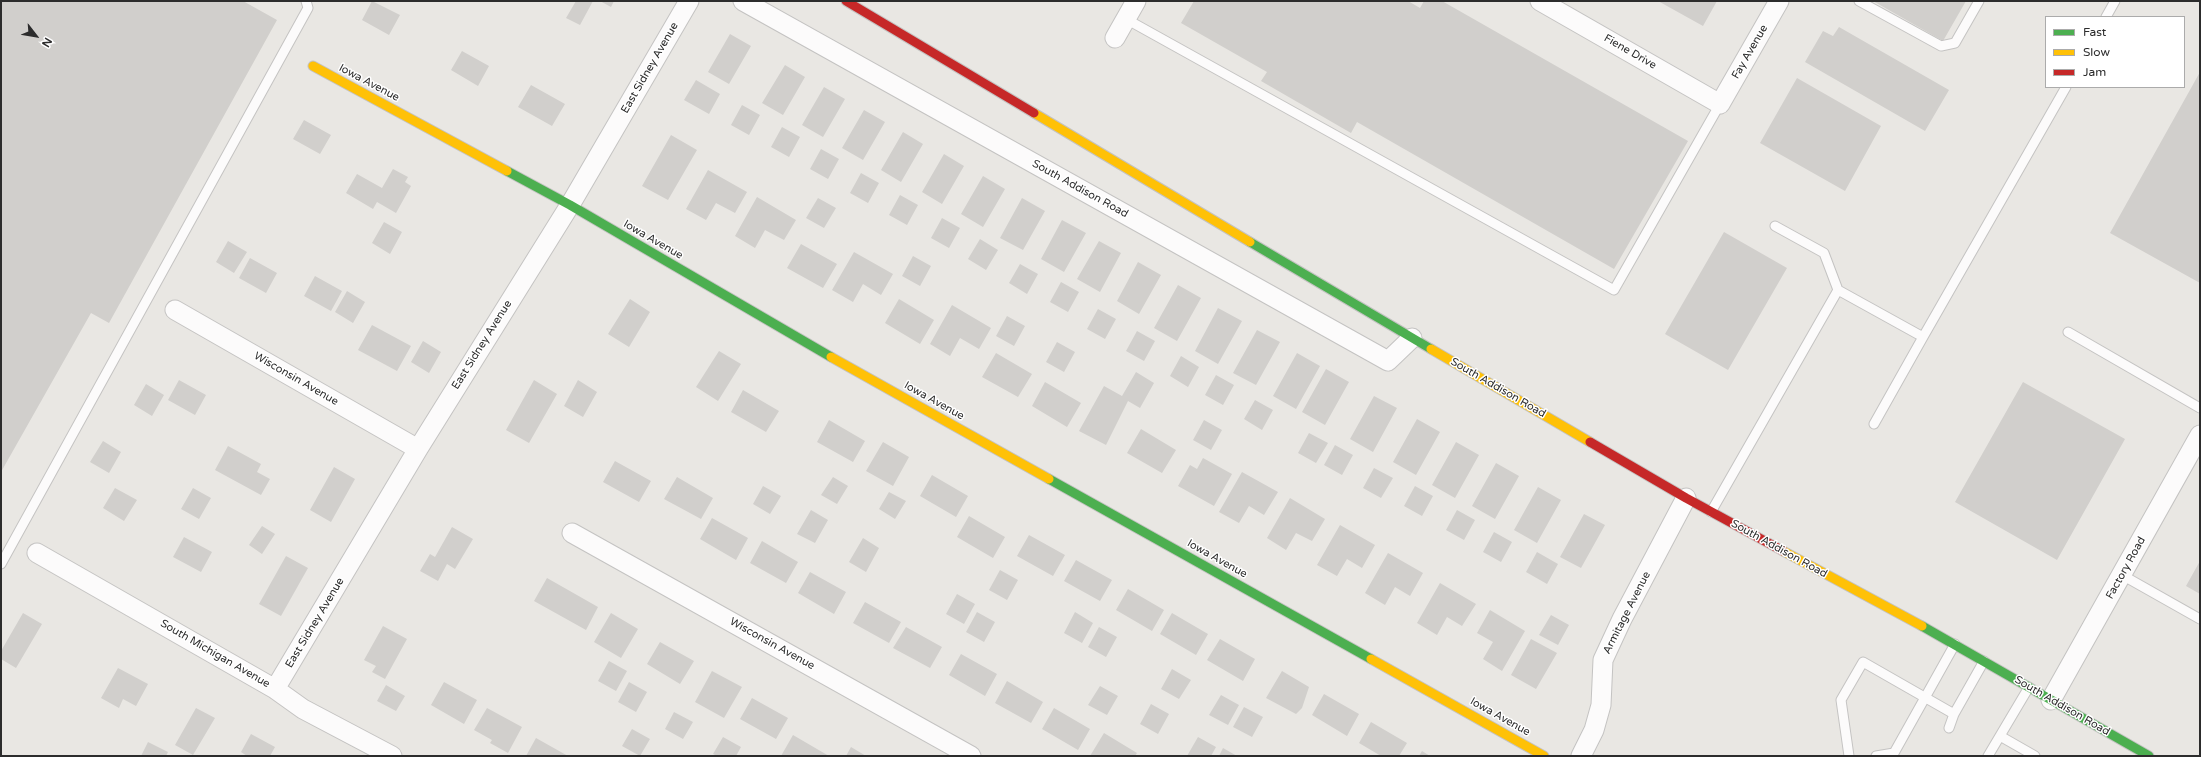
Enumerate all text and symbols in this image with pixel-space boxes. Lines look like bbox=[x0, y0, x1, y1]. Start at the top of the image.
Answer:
north arrow bbox=[16, 16, 56, 56]
legend bbox=[2045, 16, 2185, 88]
street label: East Sidney Avenue bbox=[619, 20, 681, 116]
street label: Fay Avenue bbox=[1729, 23, 1771, 81]
text: Fast bbox=[2083, 25, 2106, 39]
street label: Fiene Drive bbox=[1601, 32, 1659, 72]
text: N bbox=[39, 35, 55, 50]
text: Slow bbox=[2083, 45, 2110, 59]
street label: Iowa Avenue bbox=[336, 62, 402, 104]
text: Jam bbox=[2083, 65, 2106, 79]
street label: South Addison Road bbox=[1030, 157, 1130, 221]
street label: Iowa Avenue bbox=[621, 218, 685, 262]
street label: East Sidney Avenue bbox=[449, 298, 515, 392]
street label: Wisconsin Avenue bbox=[251, 349, 341, 409]
street label: South Addison Road bbox=[1448, 355, 1548, 421]
street label: Iowa Avenue bbox=[902, 379, 966, 423]
street label: South Addison Road bbox=[1729, 517, 1829, 581]
street label: Factory Road bbox=[2103, 534, 2149, 602]
street label: Iowa Avenue bbox=[1185, 537, 1249, 581]
street label: Armitage Avenue bbox=[1600, 569, 1654, 657]
street label: East Sidney Avenue bbox=[283, 576, 347, 670]
street label: Wisconsin Avenue bbox=[727, 615, 817, 673]
street label: South Michigan Avenue bbox=[158, 617, 272, 691]
street label: South Addison Road bbox=[2012, 673, 2112, 739]
street label: Iowa Avenue bbox=[1468, 695, 1532, 739]

